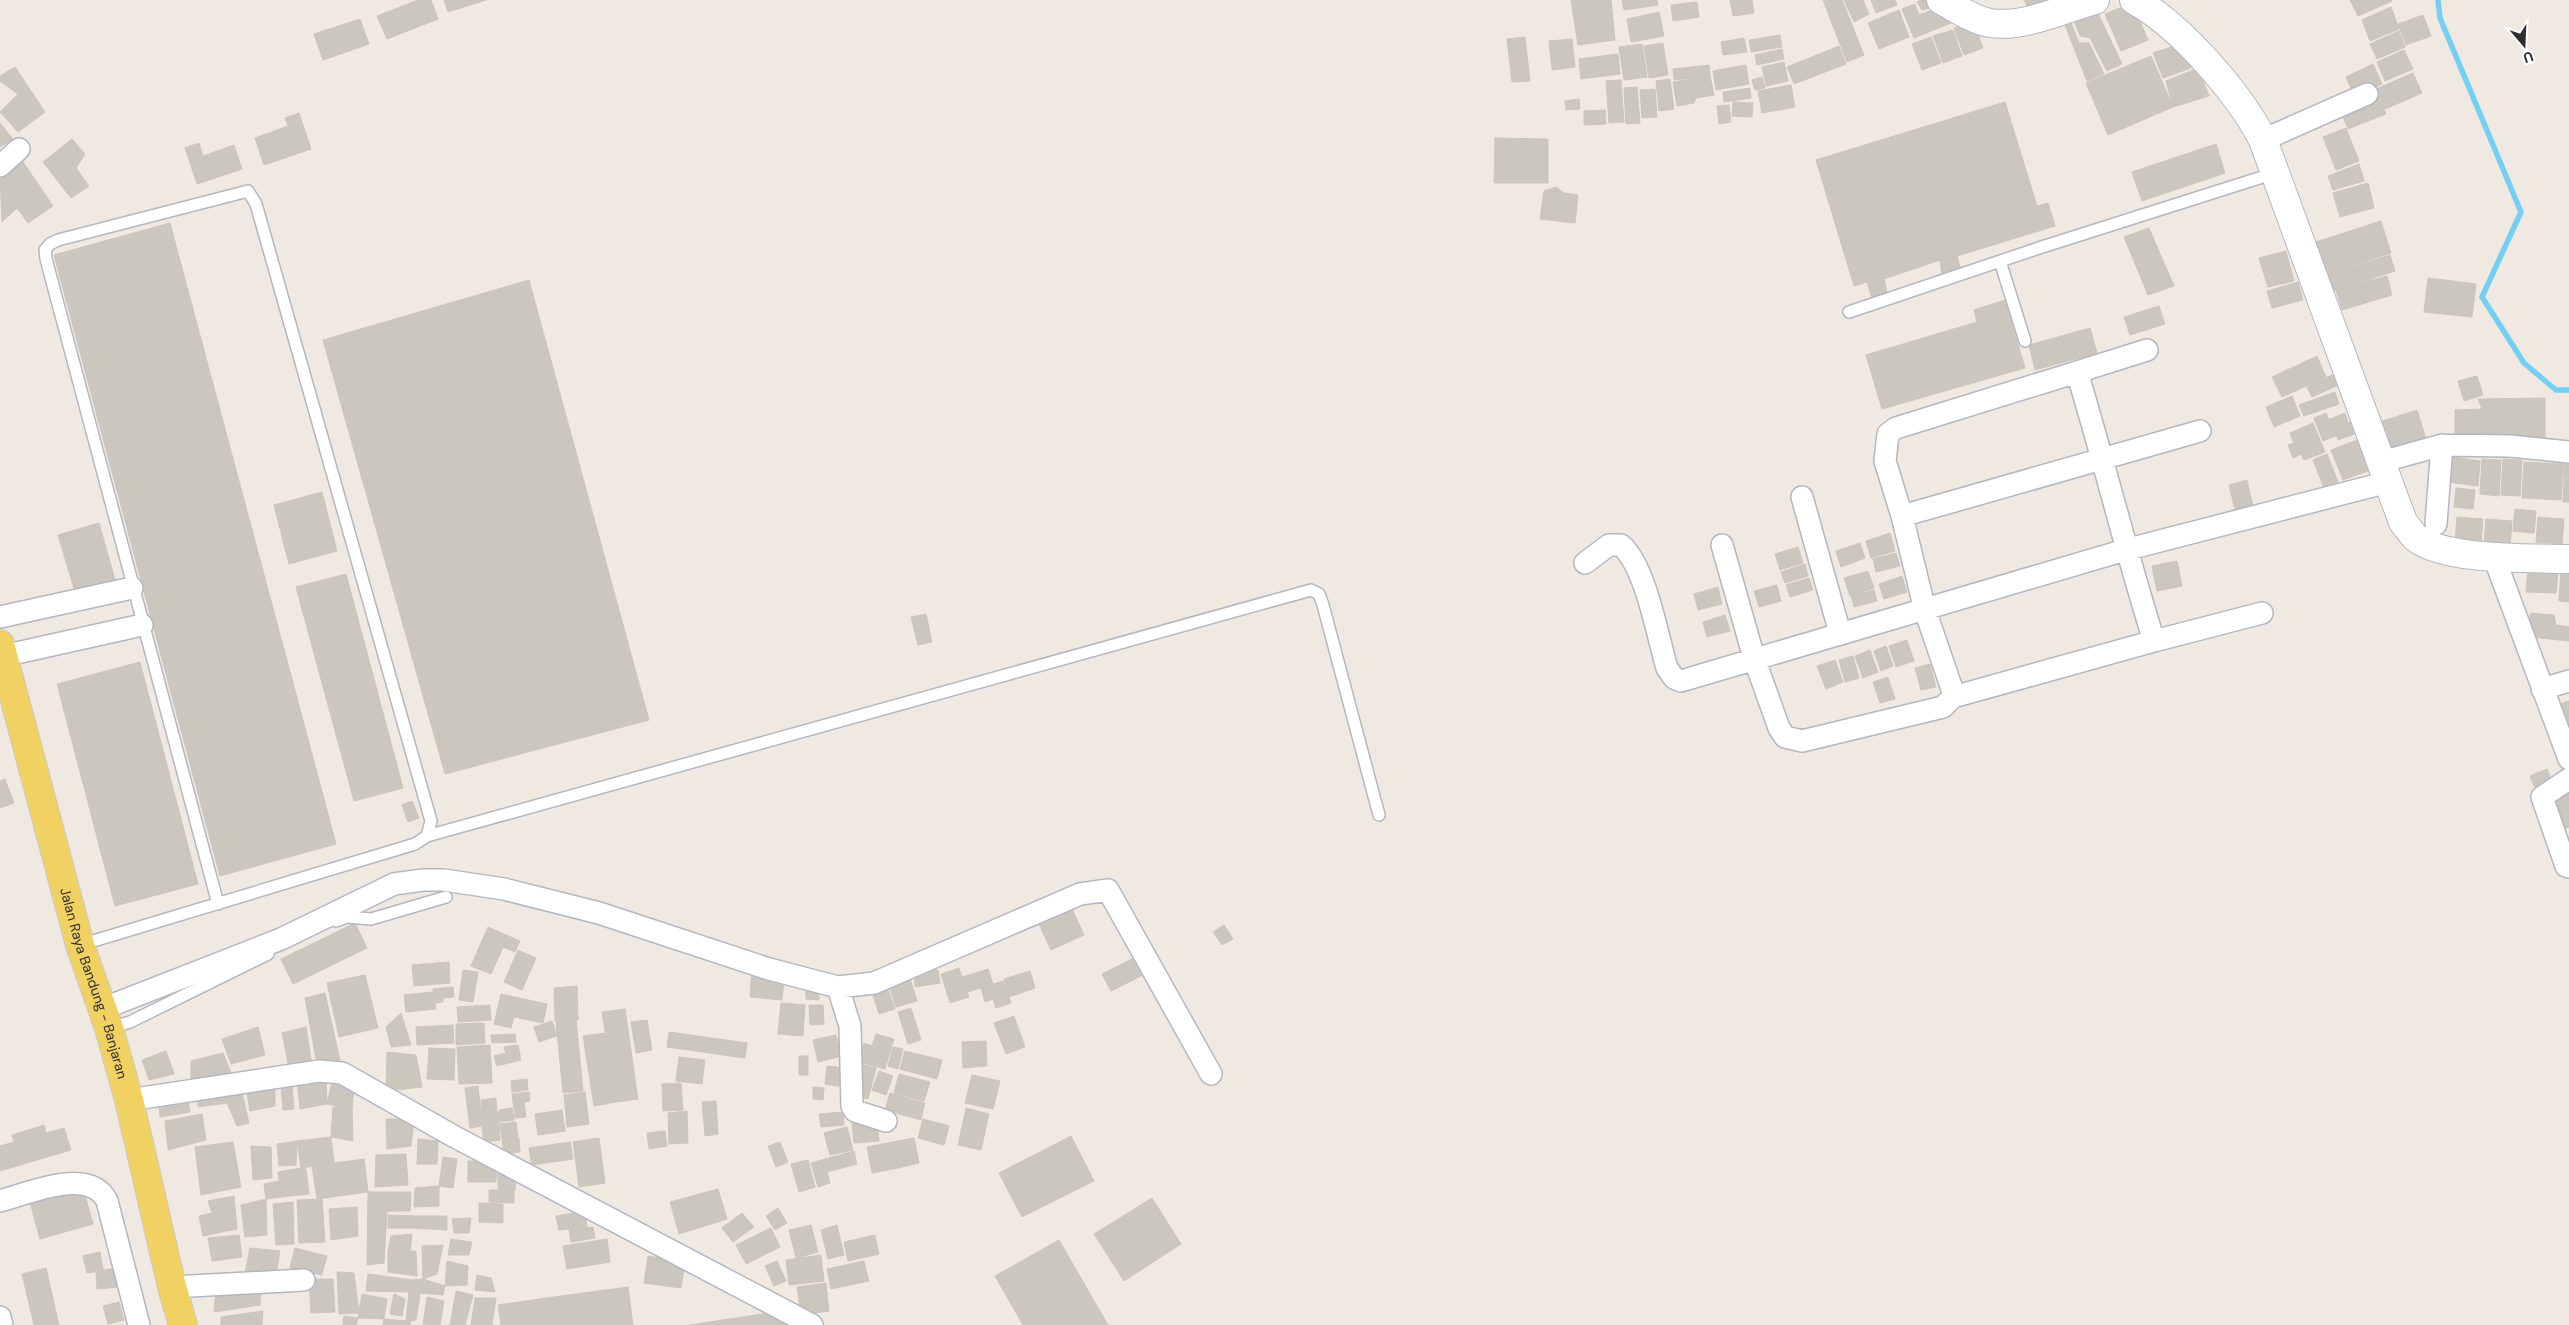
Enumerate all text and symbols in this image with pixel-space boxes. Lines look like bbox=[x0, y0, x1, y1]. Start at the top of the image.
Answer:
north arrow bbox=[2499, 20, 2549, 70]
text: U bbox=[2521, 47, 2536, 67]
street label: Jalan Raya Bandung - Banjaran bbox=[56, 886, 132, 1081]

